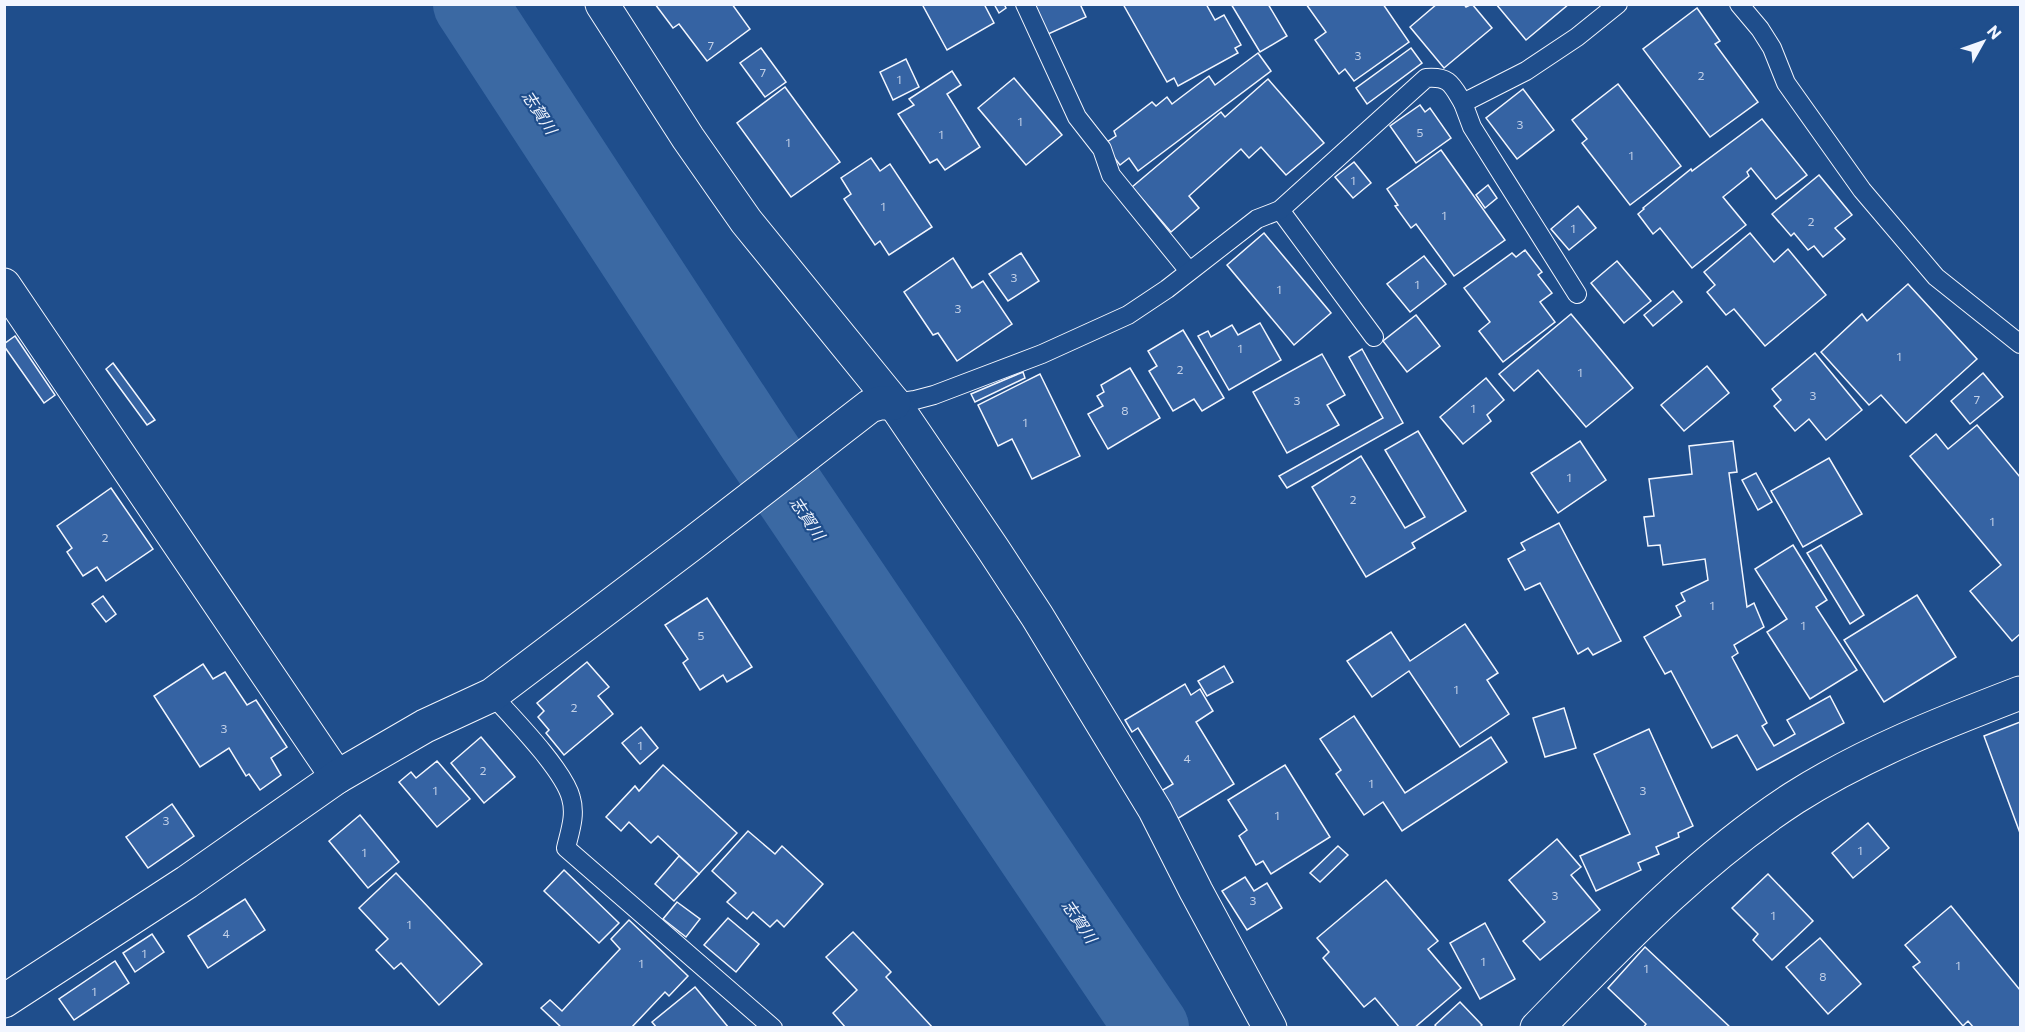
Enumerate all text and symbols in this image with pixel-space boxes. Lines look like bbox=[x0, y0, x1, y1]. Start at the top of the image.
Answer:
north arrow bbox=[1953, 12, 2013, 72]
text: N bbox=[1984, 21, 2006, 43]
house number: 7 bbox=[708, 38, 714, 52]
house number: 3 bbox=[1355, 48, 1362, 62]
house number: 7 bbox=[760, 65, 766, 79]
house number: 2 bbox=[1698, 68, 1705, 82]
house number: 1 bbox=[896, 72, 902, 86]
water label: 志賀川 bbox=[519, 87, 562, 139]
house number: 1 bbox=[1017, 114, 1023, 128]
house number: 3 bbox=[1517, 117, 1524, 131]
house number: 5 bbox=[1417, 125, 1424, 139]
house number: 1 bbox=[938, 127, 944, 141]
house number: 1 bbox=[785, 135, 791, 149]
house number: 1 bbox=[1628, 148, 1634, 162]
house number: 1 bbox=[1350, 173, 1356, 187]
house number: 1 bbox=[880, 199, 886, 213]
house number: 1 bbox=[1441, 208, 1447, 222]
house number: 2 bbox=[1808, 214, 1815, 228]
house number: 1 bbox=[1570, 221, 1576, 235]
house number: 3 bbox=[1011, 270, 1018, 284]
house number: 1 bbox=[1414, 277, 1420, 291]
house number: 1 bbox=[1276, 282, 1282, 296]
house number: 3 bbox=[955, 301, 962, 315]
house number: 1 bbox=[1237, 341, 1243, 355]
house number: 1 bbox=[1896, 349, 1902, 363]
house number: 2 bbox=[1177, 362, 1184, 376]
house number: 1 bbox=[1577, 365, 1583, 379]
house number: 3 bbox=[1810, 388, 1817, 402]
house number: 7 bbox=[1974, 392, 1980, 406]
house number: 3 bbox=[1294, 393, 1301, 407]
house number: 1 bbox=[1470, 401, 1476, 415]
house number: 8 bbox=[1121, 403, 1129, 417]
house number: 1 bbox=[1022, 415, 1028, 429]
house number: 1 bbox=[1566, 470, 1572, 484]
house number: 2 bbox=[1350, 492, 1357, 506]
water label: 志賀川 bbox=[787, 493, 830, 545]
house number: 1 bbox=[1989, 514, 1995, 528]
house number: 2 bbox=[102, 530, 109, 544]
house number: 1 bbox=[1709, 598, 1715, 612]
house number: 1 bbox=[1800, 618, 1806, 632]
house number: 5 bbox=[698, 628, 705, 642]
house number: 1 bbox=[1453, 682, 1459, 696]
house number: 2 bbox=[571, 700, 578, 714]
house number: 3 bbox=[221, 721, 228, 735]
house number: 1 bbox=[637, 738, 643, 752]
house number: 4 bbox=[1183, 751, 1191, 765]
house number: 2 bbox=[480, 763, 487, 777]
house number: 1 bbox=[1368, 776, 1374, 790]
house number: 1 bbox=[432, 783, 438, 797]
house number: 3 bbox=[1640, 783, 1647, 797]
house number: 1 bbox=[1274, 808, 1280, 822]
house number: 3 bbox=[163, 813, 170, 827]
house number: 1 bbox=[1857, 843, 1863, 857]
house number: 1 bbox=[361, 845, 367, 859]
house number: 3 bbox=[1552, 888, 1559, 902]
house number: 3 bbox=[1250, 893, 1257, 907]
water label: 志賀川 bbox=[1059, 896, 1102, 948]
house number: 1 bbox=[1770, 908, 1776, 922]
house number: 1 bbox=[406, 917, 412, 931]
house number: 4 bbox=[222, 926, 230, 940]
house number: 1 bbox=[141, 946, 147, 960]
house number: 1 bbox=[1480, 954, 1486, 968]
house number: 1 bbox=[638, 956, 644, 970]
house number: 1 bbox=[1955, 958, 1961, 972]
house number: 1 bbox=[1643, 961, 1649, 975]
house number: 8 bbox=[1819, 969, 1827, 983]
house number: 1 bbox=[91, 984, 97, 998]

